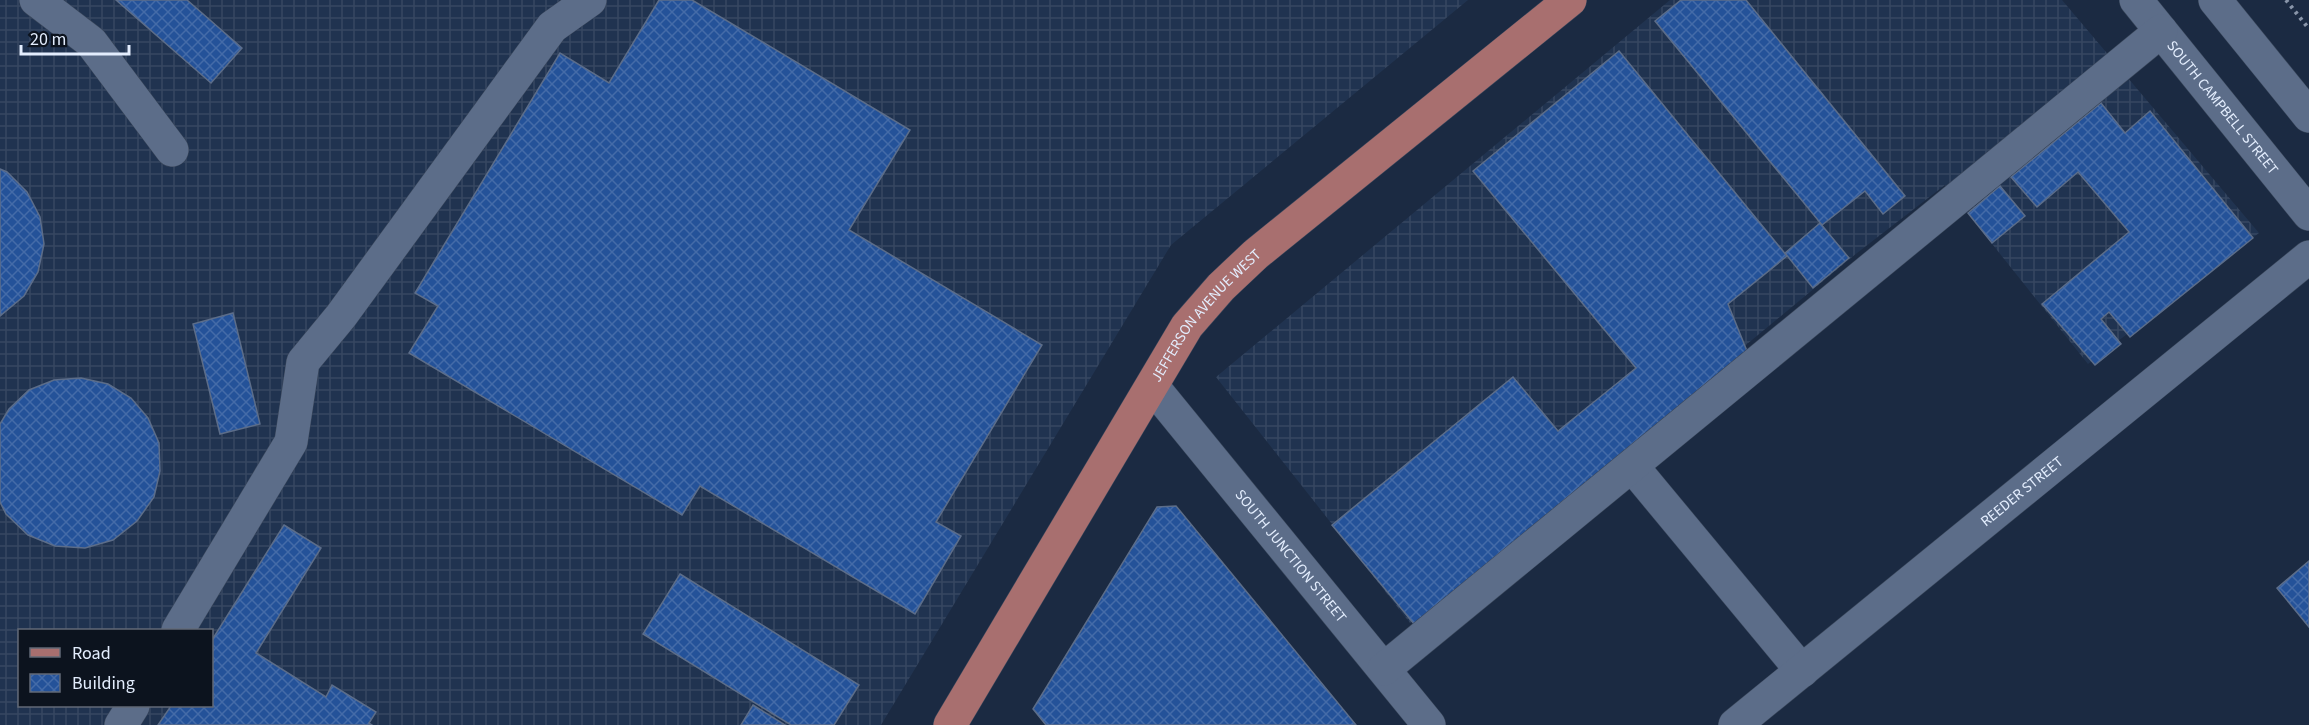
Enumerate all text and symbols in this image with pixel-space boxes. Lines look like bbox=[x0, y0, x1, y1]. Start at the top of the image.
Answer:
scale bar bbox=[21, 18, 129, 56]
text: 20 m bbox=[30, 27, 66, 52]
street label: SOUTH CAMPBELL STREET bbox=[2162, 36, 2283, 179]
street label: JEFFERSON AVENUE WEST bbox=[1146, 244, 1266, 386]
street label: REEDER STREET bbox=[1976, 451, 2068, 531]
street label: SOUTH JUNCTION STREET bbox=[1230, 485, 1352, 627]
legend bbox=[18, 629, 213, 707]
text: Road bbox=[72, 641, 111, 666]
text: Building bbox=[72, 671, 135, 696]

